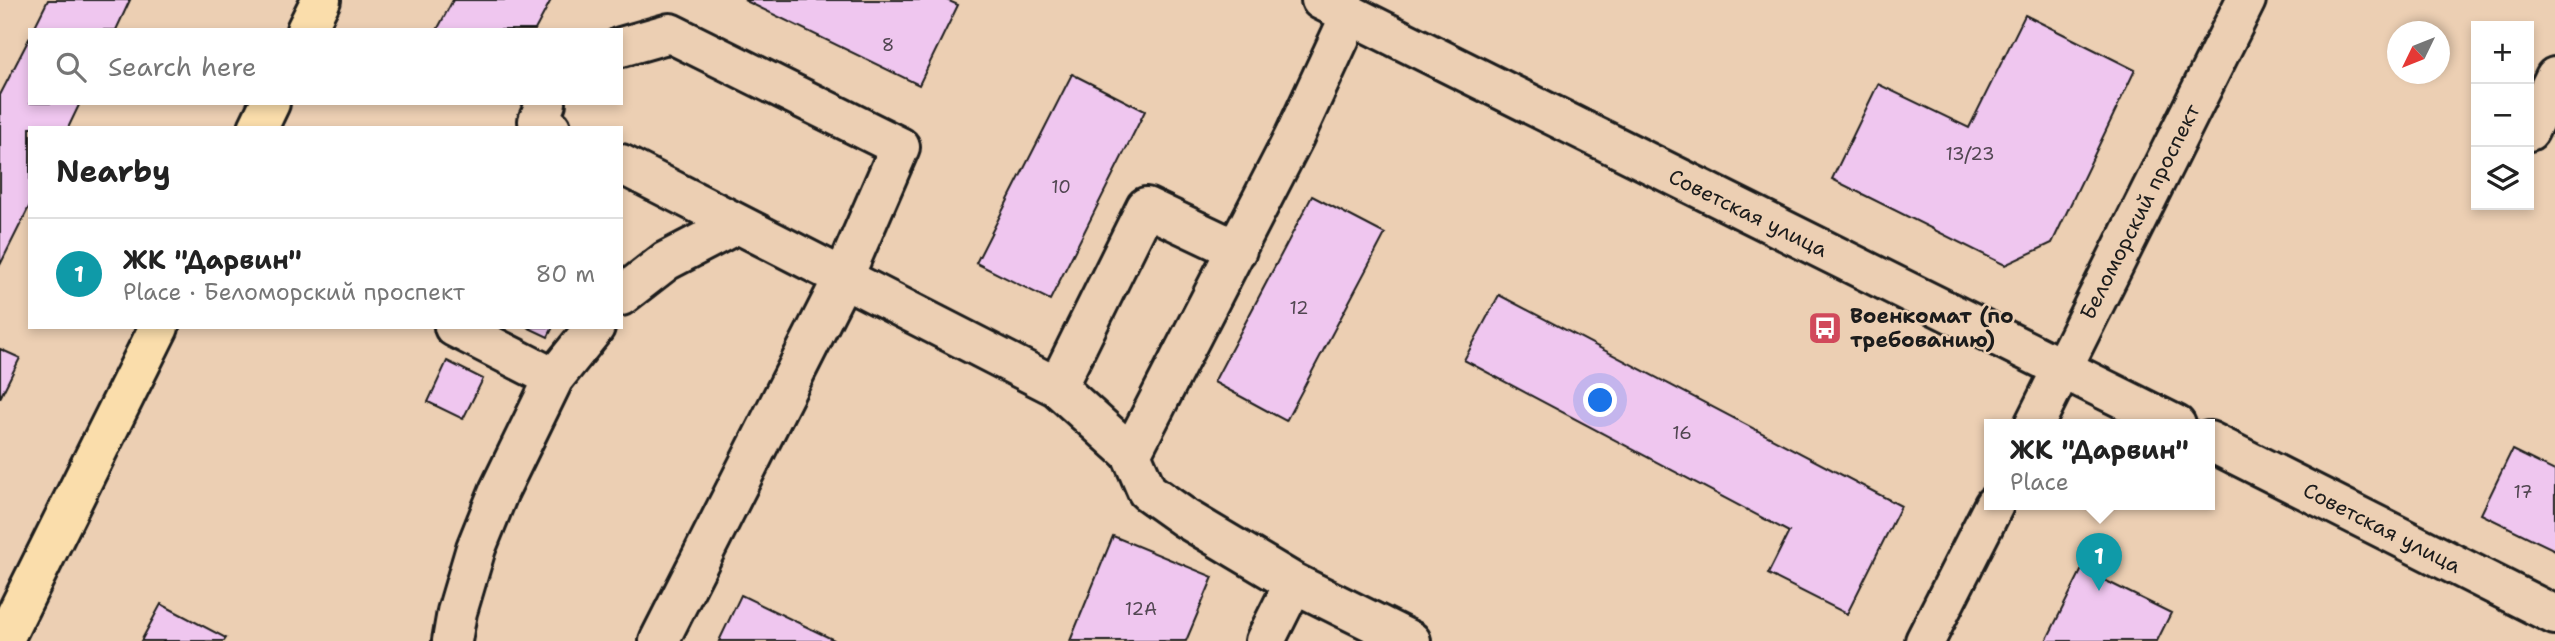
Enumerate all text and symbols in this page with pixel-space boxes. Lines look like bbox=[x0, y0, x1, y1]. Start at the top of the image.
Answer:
north arrow bbox=[2387, 21, 2450, 84]
map controls bbox=[2471, 21, 2534, 210]
button: + bbox=[2471, 21, 2534, 84]
search box bbox=[28, 28, 623, 105]
house number: 8 bbox=[882, 33, 894, 57]
icon: search bbox=[52, 48, 90, 86]
text: Search here bbox=[108, 49, 257, 84]
button: − bbox=[2471, 84, 2534, 147]
street label: Беломорский проспект bbox=[2073, 99, 2207, 325]
house number: 13/23 bbox=[1945, 142, 1995, 166]
button: layers bbox=[2471, 147, 2534, 210]
text: Nearby bbox=[56, 151, 171, 192]
street label: Советская улица bbox=[1664, 162, 1832, 264]
house number: 10 bbox=[1051, 175, 1071, 199]
text: ЖК "Дарвин" bbox=[123, 242, 302, 277]
text: 1 bbox=[74, 259, 84, 289]
text: 80 m bbox=[536, 259, 595, 289]
text: Place · Беломорский проспект bbox=[123, 277, 465, 307]
house number: 12 bbox=[1289, 296, 1309, 320]
place label: Военкомат (по требованию) bbox=[1850, 302, 2014, 354]
bus stop icon: Военкомат (по требованию) bbox=[1806, 309, 1844, 347]
your location bbox=[1583, 383, 1617, 417]
popup bbox=[1984, 419, 2215, 510]
house number: 16 bbox=[1672, 421, 1692, 445]
text: ЖК "Дарвин" bbox=[2010, 432, 2189, 467]
text: Place bbox=[2010, 467, 2069, 497]
street label: Советская улица bbox=[2298, 476, 2466, 580]
house number: 17 bbox=[2513, 480, 2533, 504]
pin: 1 bbox=[2076, 533, 2122, 591]
house number: 12А bbox=[1125, 597, 1157, 621]

